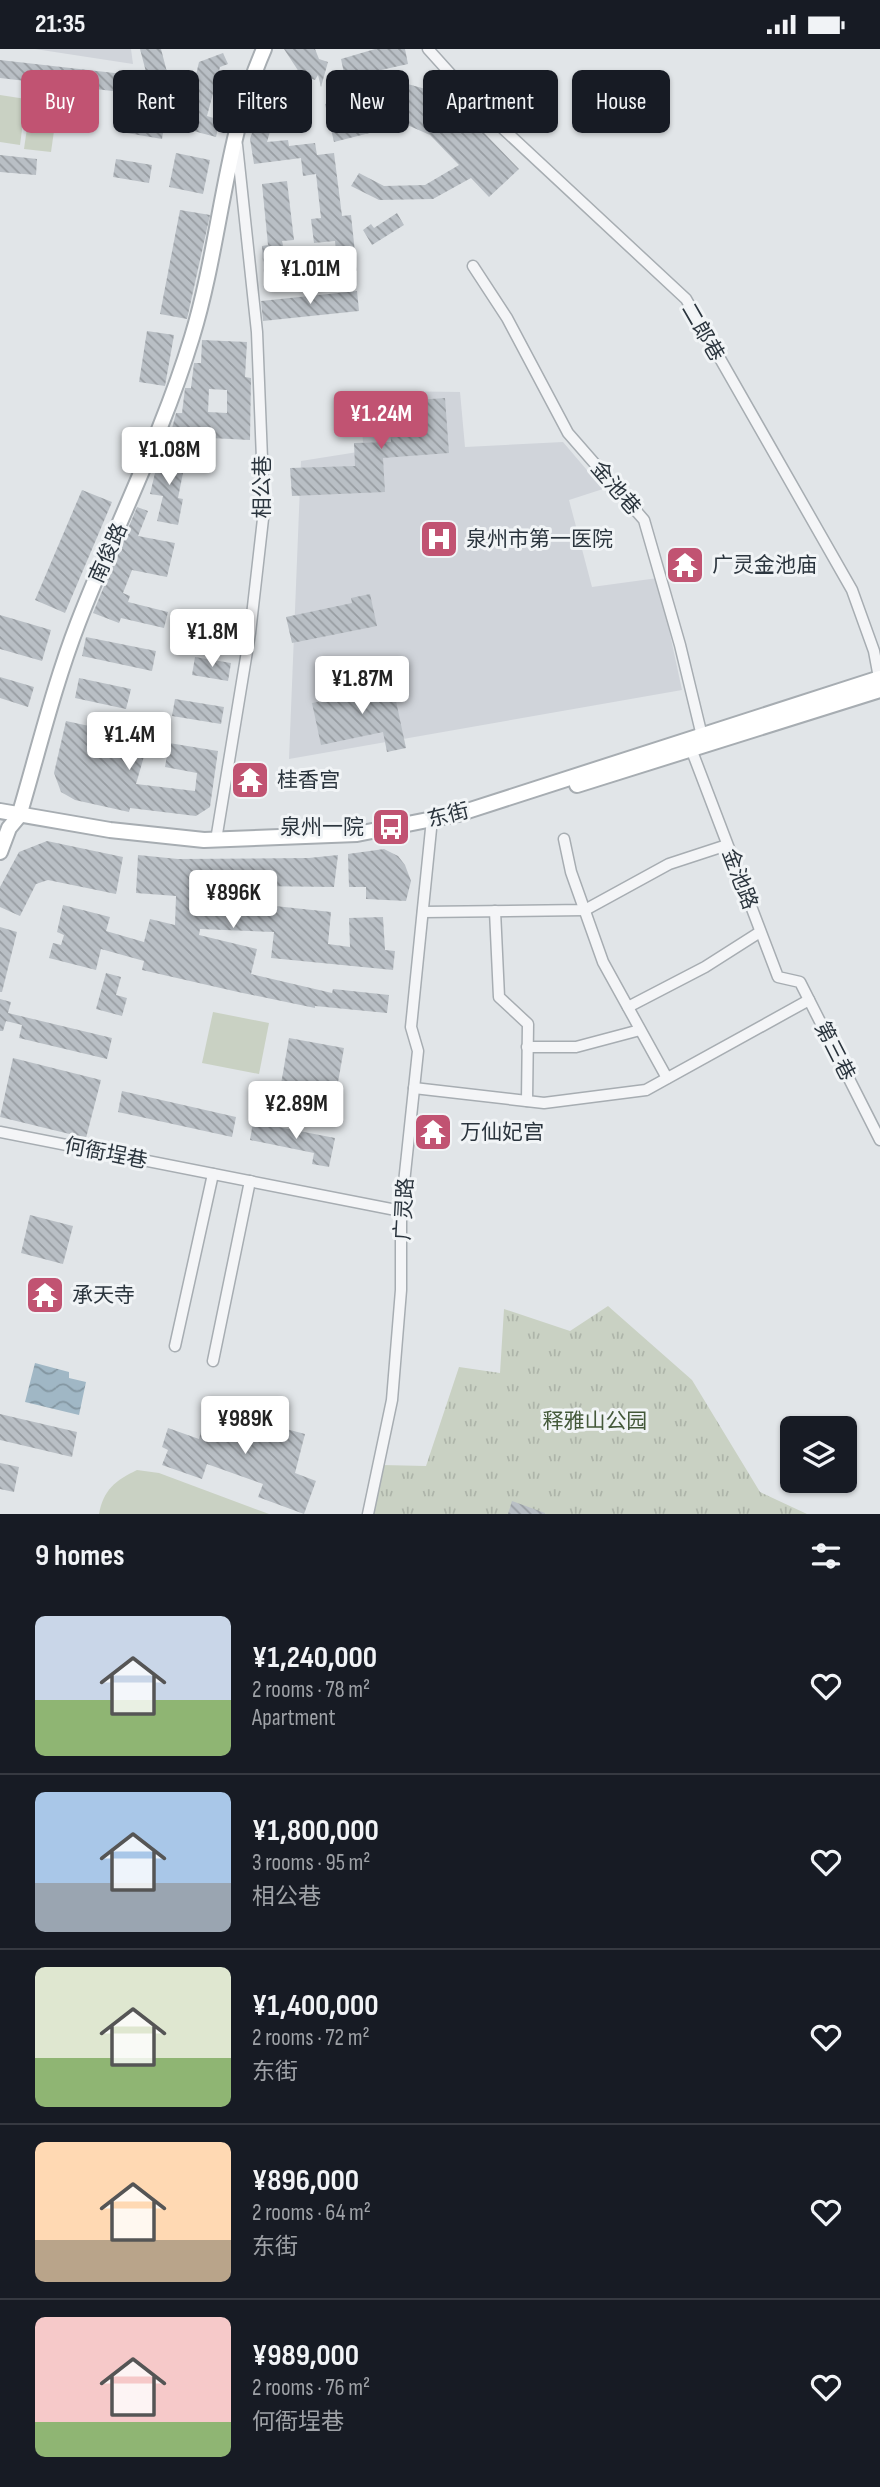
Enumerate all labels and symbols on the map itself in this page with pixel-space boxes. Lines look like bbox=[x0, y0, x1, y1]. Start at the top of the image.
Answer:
pin: ¥1.01M bbox=[253, 247, 367, 306]
street label: 二郎巷 bbox=[676, 299, 729, 366]
pin: ¥1.24M bbox=[324, 391, 438, 451]
pin: ¥1.08M bbox=[112, 427, 226, 487]
street label: 相公巷 bbox=[250, 456, 275, 519]
street label: 金池巷 bbox=[586, 456, 646, 520]
hospital icon: 泉州市第一医院 bbox=[418, 518, 460, 560]
street label: 南俊路 bbox=[84, 519, 133, 587]
place label: 泉州市第一医院 bbox=[466, 527, 613, 552]
temple icon: 广灵金池庙 bbox=[664, 544, 706, 586]
place label: 广灵金池庙 bbox=[712, 553, 817, 578]
pin: ¥1.8M bbox=[163, 609, 261, 669]
pin: ¥1.87M bbox=[305, 657, 419, 716]
pin: ¥1.4M bbox=[80, 713, 178, 772]
temple icon: 桂香宫 bbox=[229, 759, 271, 801]
place label: 桂香宫 bbox=[277, 768, 340, 793]
street label: 东街 bbox=[425, 798, 472, 833]
bus stop icon: 泉州一院 bbox=[370, 806, 412, 848]
place label: 泉州一院 bbox=[280, 815, 364, 840]
street label: 金池路 bbox=[717, 845, 762, 913]
pin: ¥896K bbox=[184, 871, 282, 930]
street label: 第三巷 bbox=[809, 1017, 860, 1085]
pin: ¥2.89M bbox=[239, 1081, 353, 1141]
temple icon: 万仙妃宫 bbox=[412, 1111, 454, 1153]
place label: 万仙妃宫 bbox=[460, 1120, 544, 1145]
street label: 何衙埕巷 bbox=[62, 1133, 150, 1174]
street label: 广灵路 bbox=[390, 1177, 419, 1241]
temple icon: 承天寺 bbox=[24, 1274, 66, 1316]
place label: 承天寺 bbox=[72, 1283, 135, 1308]
pin: ¥989K bbox=[196, 1397, 294, 1456]
park label: 释雅山公园 bbox=[543, 1409, 648, 1434]

